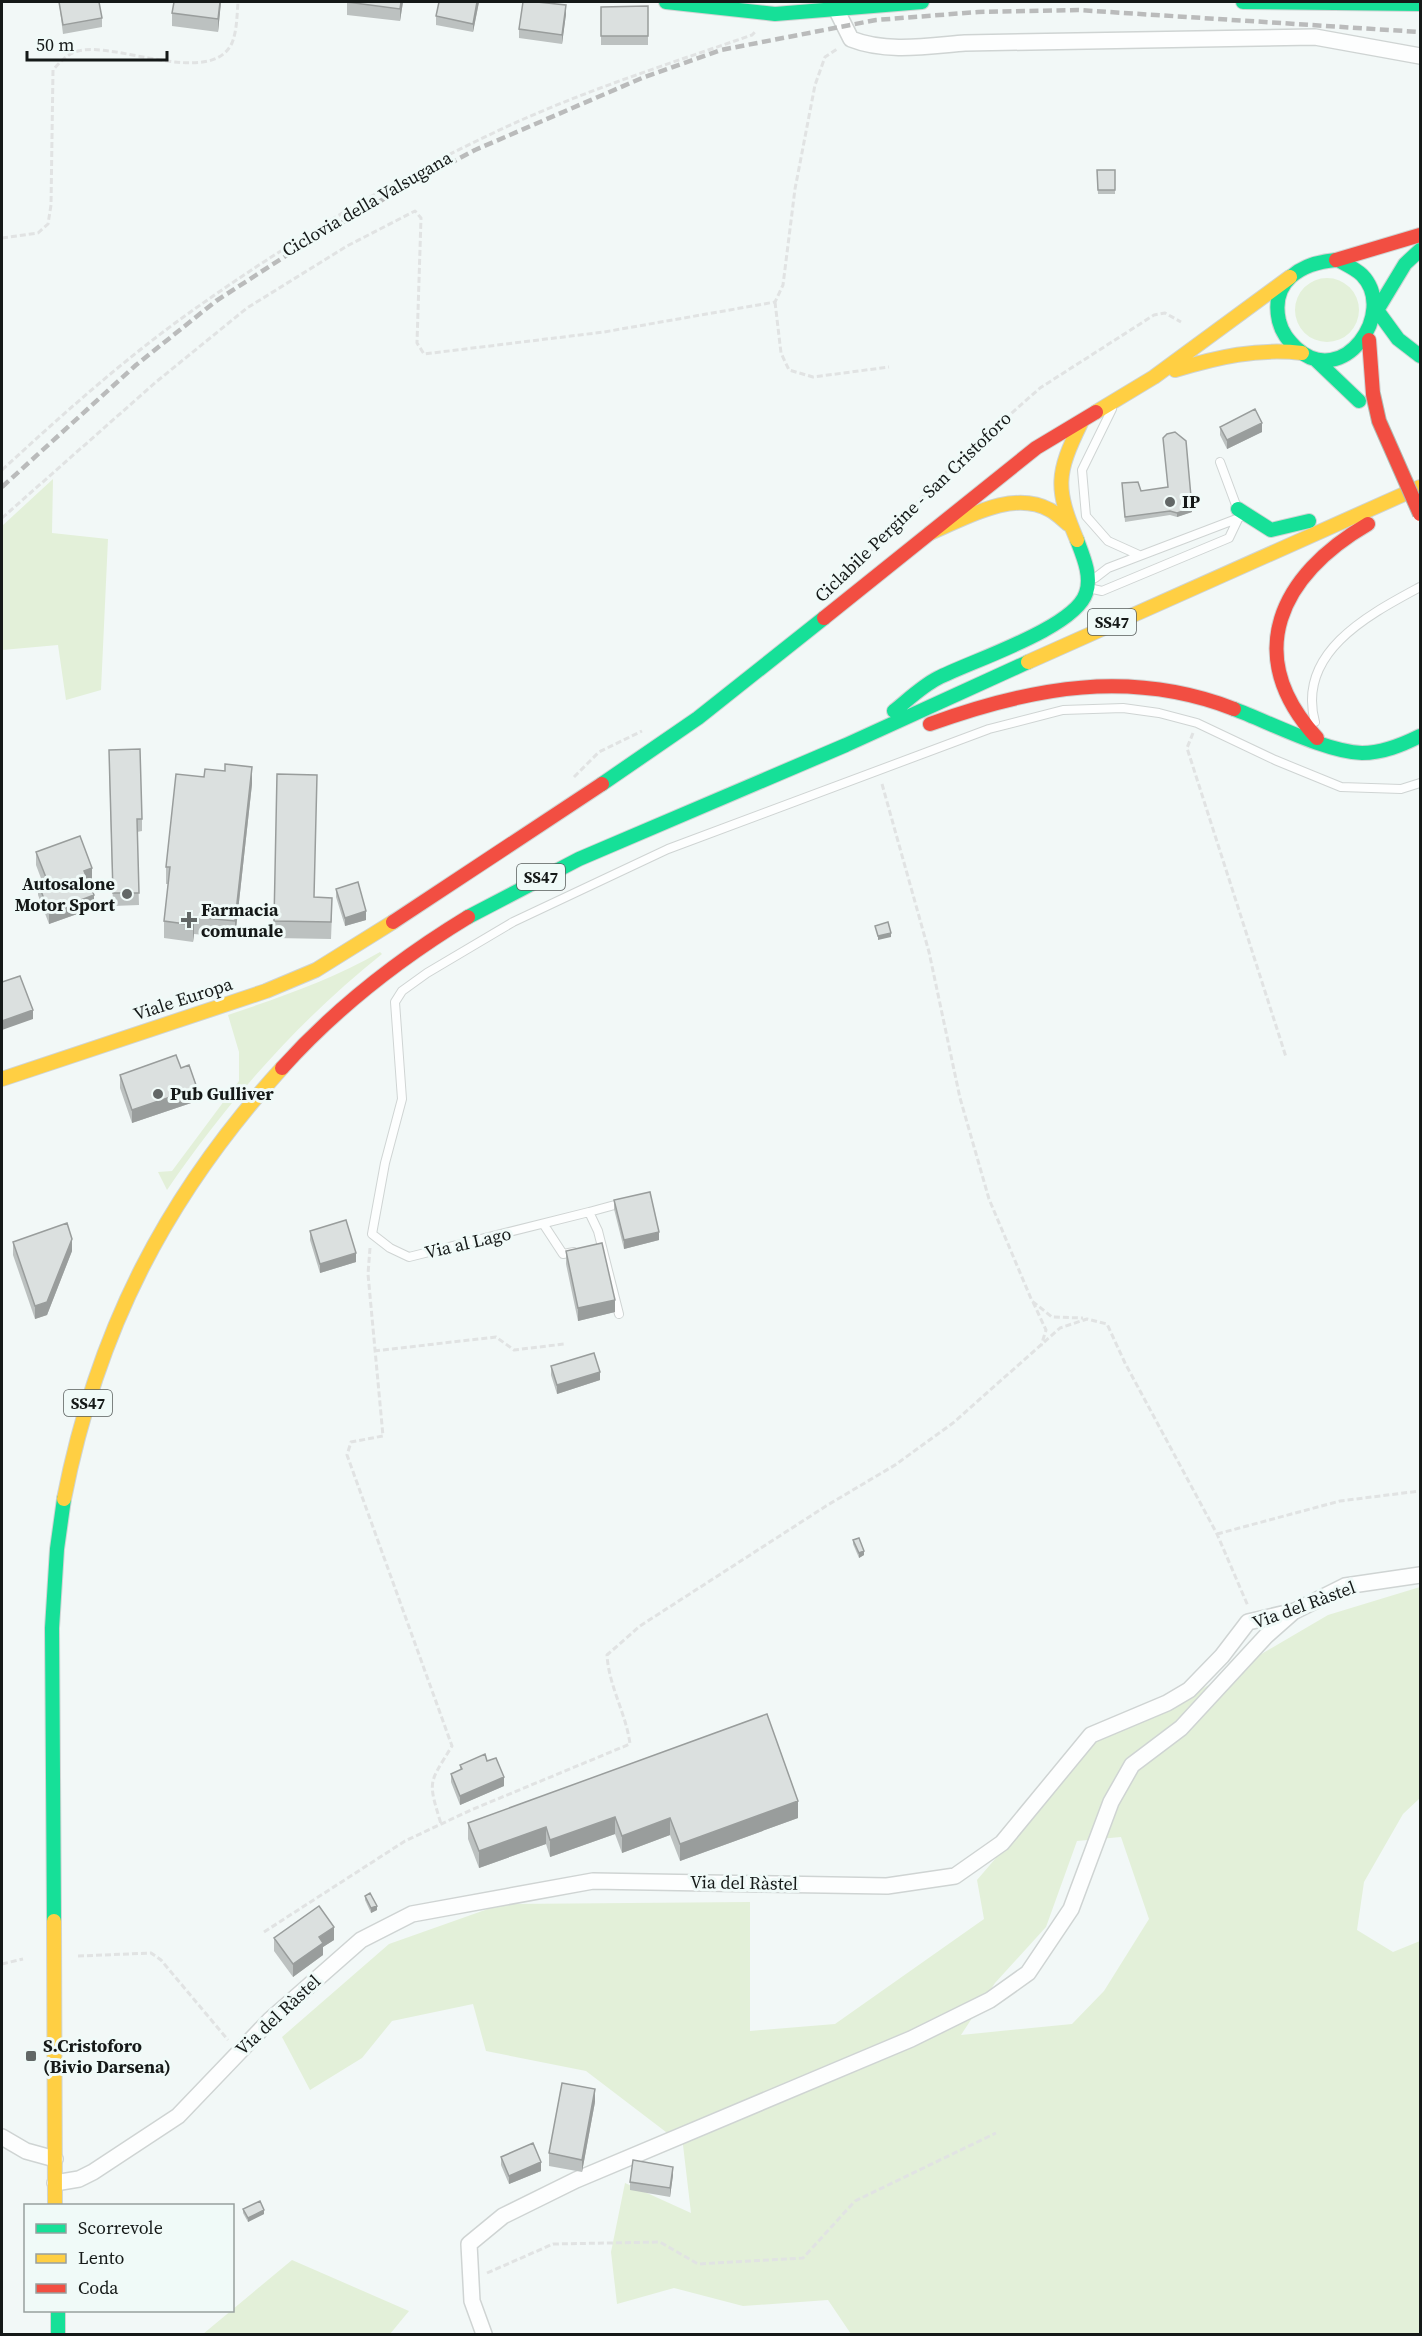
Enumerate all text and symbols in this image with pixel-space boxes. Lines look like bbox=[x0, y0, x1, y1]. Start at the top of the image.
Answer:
scale bar bbox=[27, 24, 166, 62]
text: 50 m bbox=[36, 32, 74, 57]
street label: Ciclovia della Valsugana bbox=[277, 144, 457, 262]
street label: Ciclabile Pergine - San Cristoforo bbox=[809, 406, 1016, 607]
place label: IP bbox=[1182, 489, 1200, 514]
marker: IP bbox=[1163, 495, 1177, 509]
road number: SS47 bbox=[1088, 609, 1136, 635]
road number: SS47 bbox=[517, 864, 565, 890]
place label: Autosalone Motor Sport bbox=[15, 871, 116, 917]
marker: Autosalone Motor Sport bbox=[120, 887, 134, 901]
place label: Farmacia comunale bbox=[201, 897, 283, 943]
marker: Farmacia comunale bbox=[182, 913, 196, 927]
street label: Viale Europa bbox=[130, 970, 236, 1026]
place label: Pub Gulliver bbox=[170, 1081, 274, 1106]
marker: Pub Gulliver bbox=[151, 1087, 165, 1101]
street label: Via al Lago bbox=[422, 1220, 514, 1265]
road number: SS47 bbox=[64, 1390, 112, 1416]
street label: Via del Ràstel bbox=[1249, 1574, 1359, 1635]
street label: Via del Ràstel bbox=[690, 1869, 798, 1896]
street label: Via del Ràstel bbox=[230, 1969, 326, 2061]
place label: S.Cristoforo (Bivio Darsena) bbox=[43, 2033, 171, 2079]
marker: S.Cristoforo (Bivio Darsena) bbox=[24, 2049, 38, 2063]
legend bbox=[24, 2204, 234, 2312]
text: Scorrevole bbox=[78, 2215, 163, 2240]
text: Lento bbox=[78, 2245, 125, 2270]
text: Coda bbox=[78, 2275, 119, 2300]

